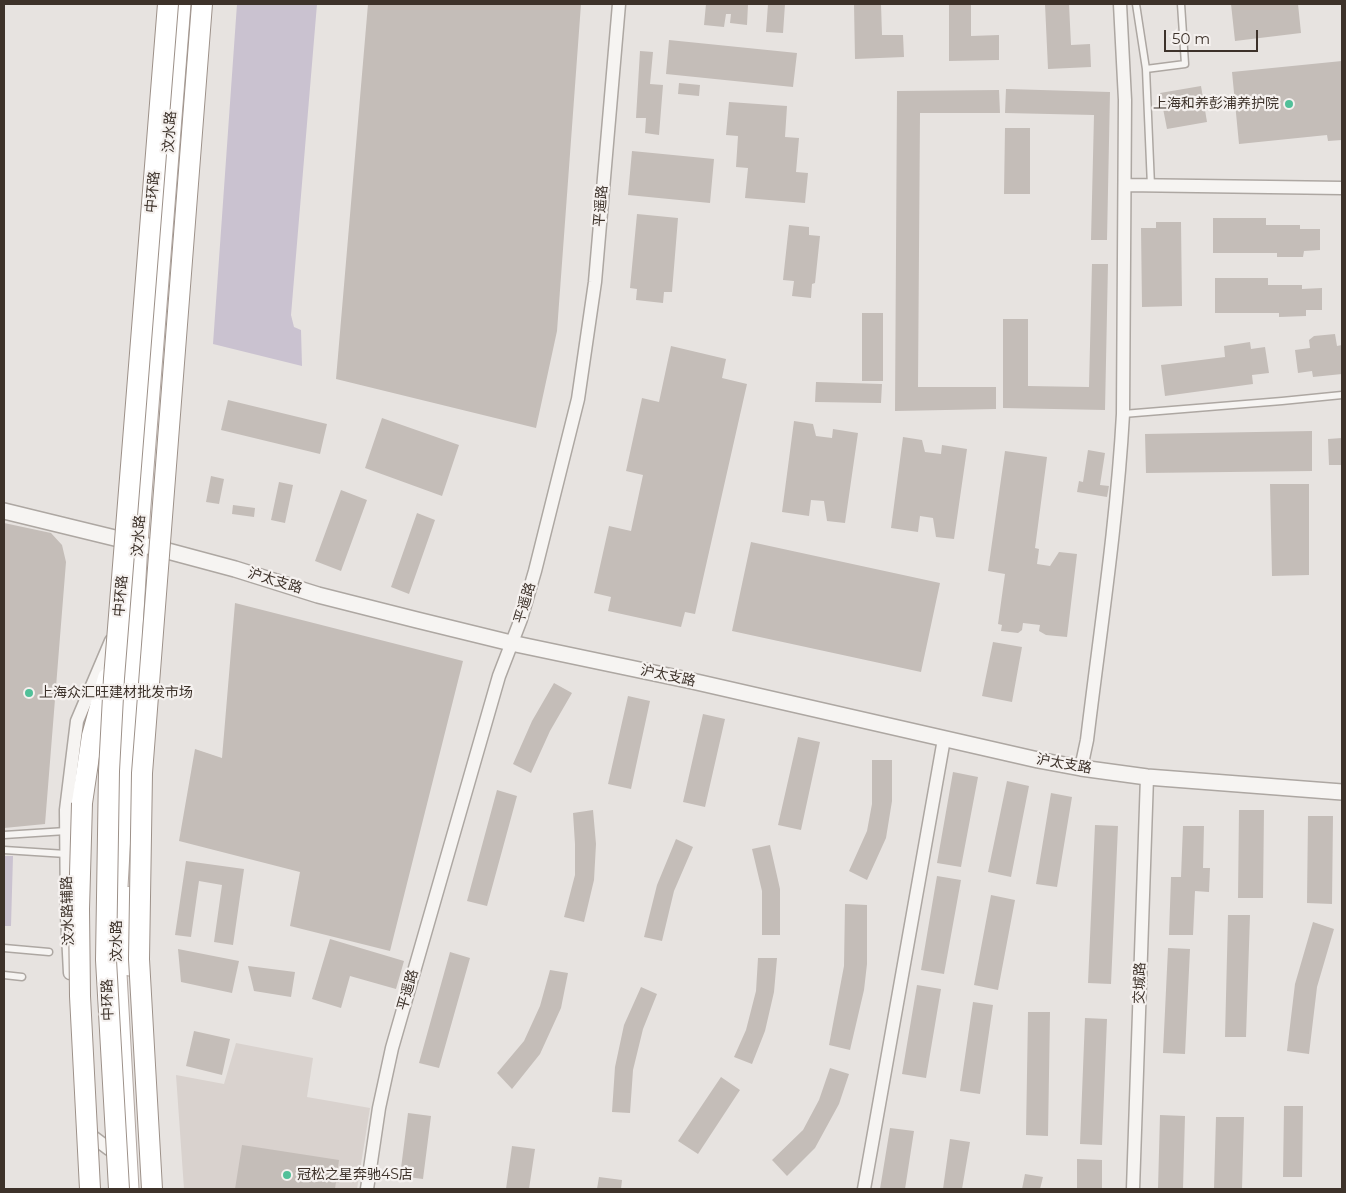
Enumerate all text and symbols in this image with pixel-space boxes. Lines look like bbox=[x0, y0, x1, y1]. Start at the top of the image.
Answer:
scale bar bbox=[1166, 20, 1260, 52]
text: 50 m bbox=[1172, 29, 1210, 48]
place label: 上海和养彭浦养护院 bbox=[1153, 96, 1279, 112]
marker: 上海和养彭浦养护院 bbox=[1283, 98, 1295, 110]
street label: 汶水路 bbox=[160, 110, 180, 154]
street label: 中环路 bbox=[143, 170, 163, 214]
street label: 平遥路 bbox=[591, 184, 611, 228]
street label: 汶水路 bbox=[129, 514, 149, 558]
street label: 沪太支路 bbox=[246, 565, 304, 597]
street label: 中环路 bbox=[111, 574, 131, 618]
street label: 平遥路 bbox=[511, 580, 539, 626]
street label: 沪太支路 bbox=[639, 662, 697, 690]
place label: 上海众汇旺建材批发市场 bbox=[39, 685, 193, 701]
marker: 上海众汇旺建材批发市场 bbox=[23, 687, 35, 699]
street label: 沪太支路 bbox=[1035, 751, 1093, 777]
street label: 汶水路辅路 bbox=[58, 876, 78, 946]
street label: 汶水路 bbox=[109, 920, 125, 962]
street label: 交城路 bbox=[1131, 962, 1149, 1004]
street label: 平遥路 bbox=[394, 967, 422, 1013]
street label: 中环路 bbox=[99, 979, 117, 1021]
place label: 冠松之星奔驰4S店 bbox=[297, 1167, 413, 1183]
marker: 冠松之星奔驰4S店 bbox=[281, 1169, 293, 1181]

